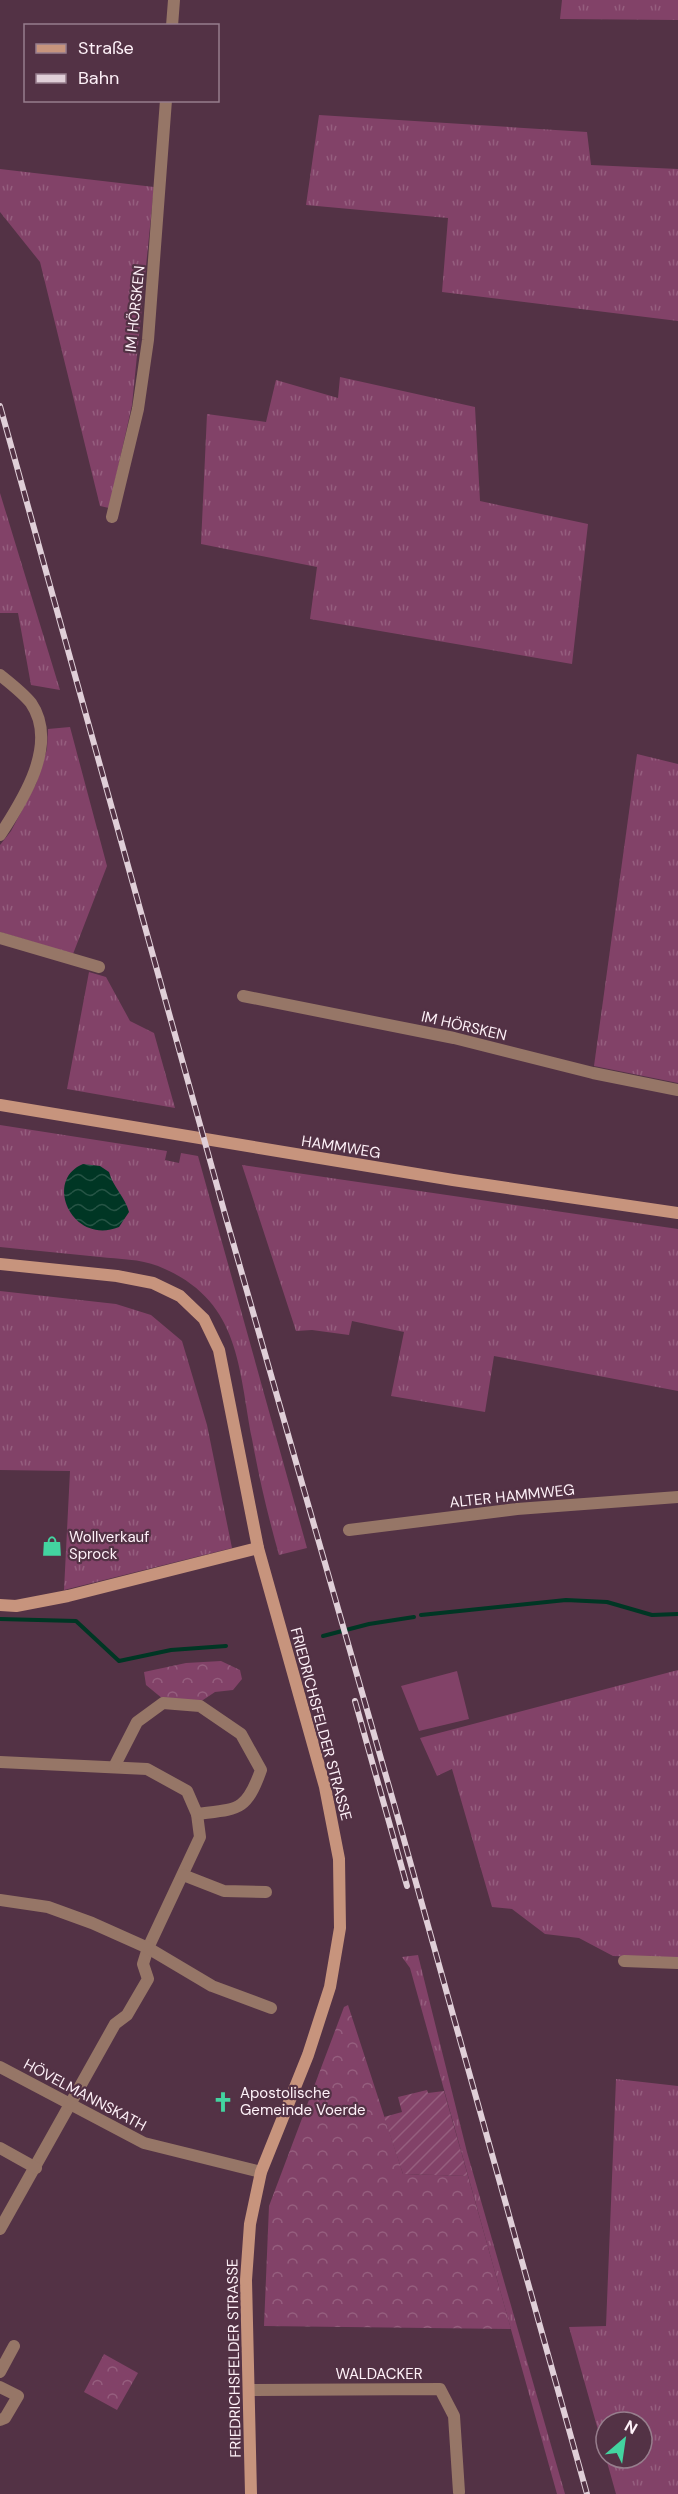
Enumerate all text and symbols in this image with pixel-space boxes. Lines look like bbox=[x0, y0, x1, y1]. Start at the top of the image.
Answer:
legend bbox=[24, 24, 219, 102]
text: Straße bbox=[78, 36, 134, 60]
text: Bahn bbox=[78, 66, 119, 90]
street label: IM HÖRSKEN bbox=[120, 265, 150, 353]
street label: IM HÖRSKEN bbox=[419, 1006, 509, 1046]
street label: HAMMWEG bbox=[300, 1131, 382, 1163]
street label: ALTER HAMMWEG bbox=[448, 1479, 576, 1513]
place label: Wollverkauf Sprock bbox=[69, 1527, 149, 1564]
shop icon: Wollverkauf Sprock bbox=[40, 1534, 64, 1558]
street label: FRIEDRICHSFELDER STRASSE bbox=[286, 1625, 356, 1823]
street label: HÖVELMANNSKATH bbox=[20, 2054, 150, 2136]
place label: Apostolische Gemeinde Voerde bbox=[240, 2083, 366, 2120]
church icon: Apostolische Gemeinde Voerde bbox=[211, 2090, 235, 2114]
street label: FRIEDRICHSFELDER STRASSE bbox=[222, 2258, 246, 2458]
street label: WALDACKER bbox=[335, 2364, 423, 2384]
north arrow bbox=[594, 2410, 654, 2470]
text: N bbox=[621, 2415, 641, 2439]

